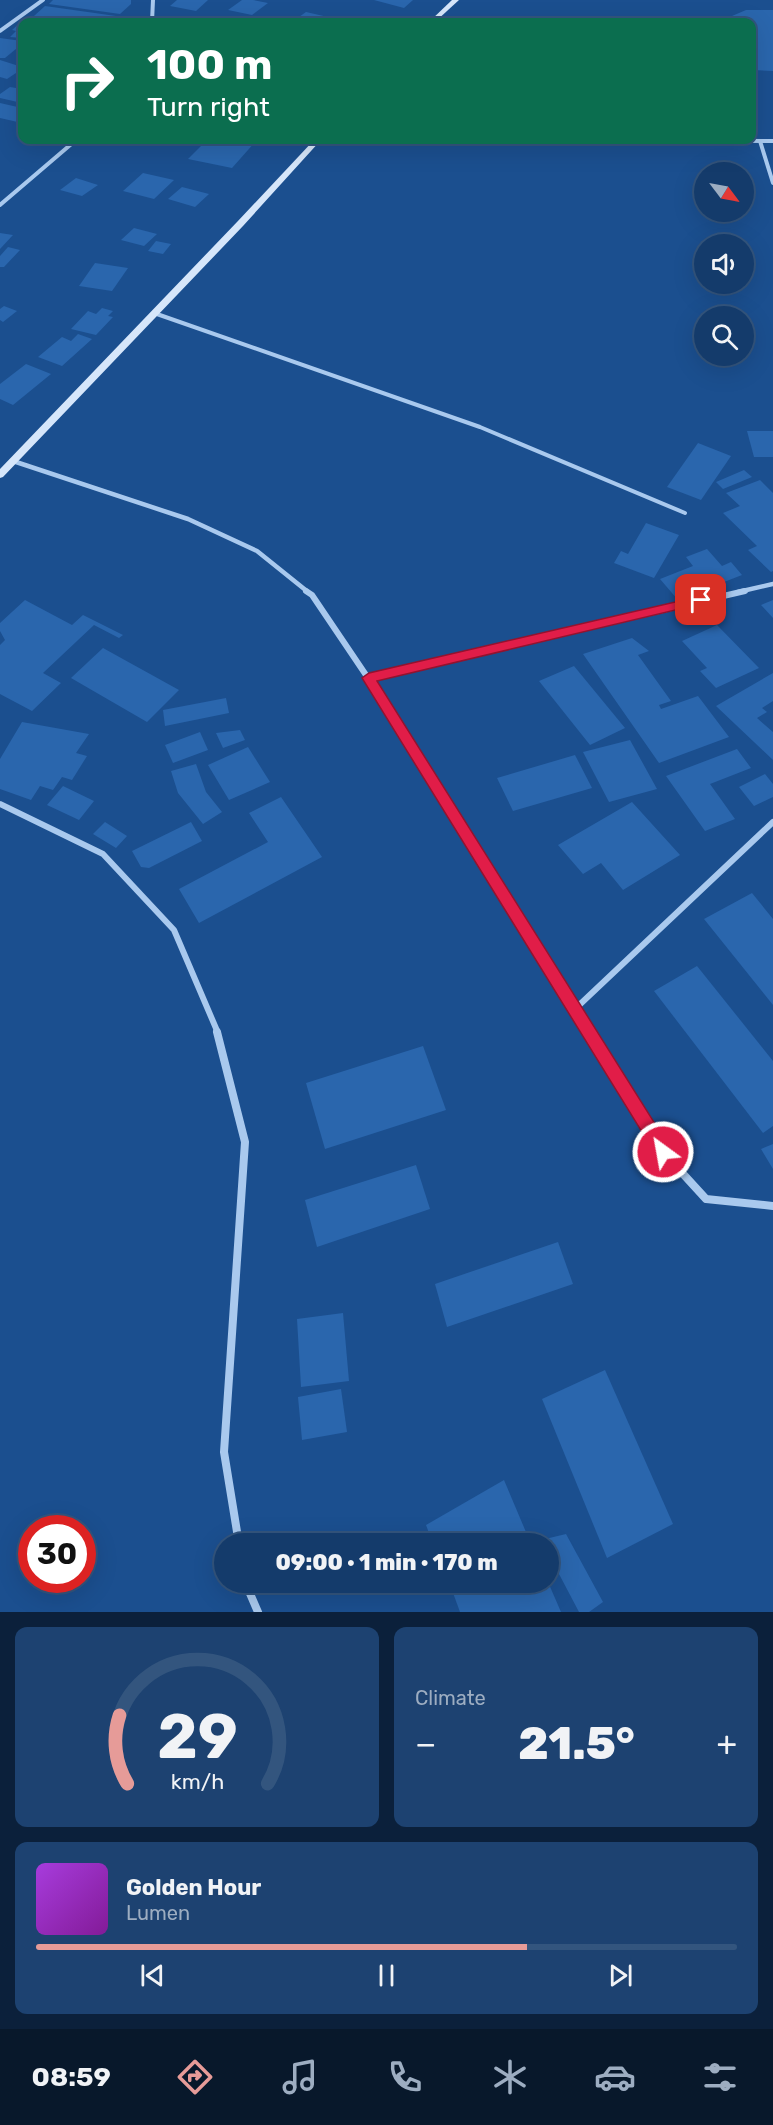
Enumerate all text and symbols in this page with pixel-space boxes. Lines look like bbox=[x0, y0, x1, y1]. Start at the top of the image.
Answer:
text: 100 m bbox=[147, 40, 272, 90]
icon: right bbox=[48, 42, 126, 120]
text: Turn right bbox=[147, 91, 270, 123]
north arrow bbox=[694, 162, 754, 222]
map controls bbox=[694, 162, 754, 366]
button: sound bbox=[694, 234, 754, 294]
button: search bbox=[694, 306, 754, 366]
pin bbox=[675, 574, 726, 625]
icon: arrive bbox=[684, 583, 717, 616]
position arrow bbox=[631, 1120, 695, 1184]
speed limit sign: 30 bbox=[18, 1515, 96, 1593]
text: 09:00 · 1 min · 170 m bbox=[275, 1549, 498, 1576]
text: Climate bbox=[415, 1686, 486, 1710]
text: 29 bbox=[157, 1700, 237, 1774]
text: 21.5° bbox=[518, 1717, 635, 1770]
text: − bbox=[415, 1724, 436, 1763]
text: + bbox=[716, 1724, 737, 1763]
text: km/h bbox=[170, 1769, 224, 1794]
text: Golden Hour bbox=[126, 1874, 261, 1901]
text: Lumen bbox=[126, 1901, 190, 1925]
icon: previous bbox=[136, 1959, 169, 1992]
icon: pause bbox=[370, 1959, 403, 1992]
icon: next bbox=[604, 1959, 637, 1992]
icon: directions bbox=[174, 2056, 216, 2098]
icon: music bbox=[279, 2056, 321, 2098]
icon: phone bbox=[384, 2056, 426, 2098]
icon: climate bbox=[489, 2056, 531, 2098]
icon: car bbox=[594, 2056, 636, 2098]
icon: filters bbox=[699, 2056, 741, 2098]
text: 08:59 bbox=[32, 2061, 111, 2093]

